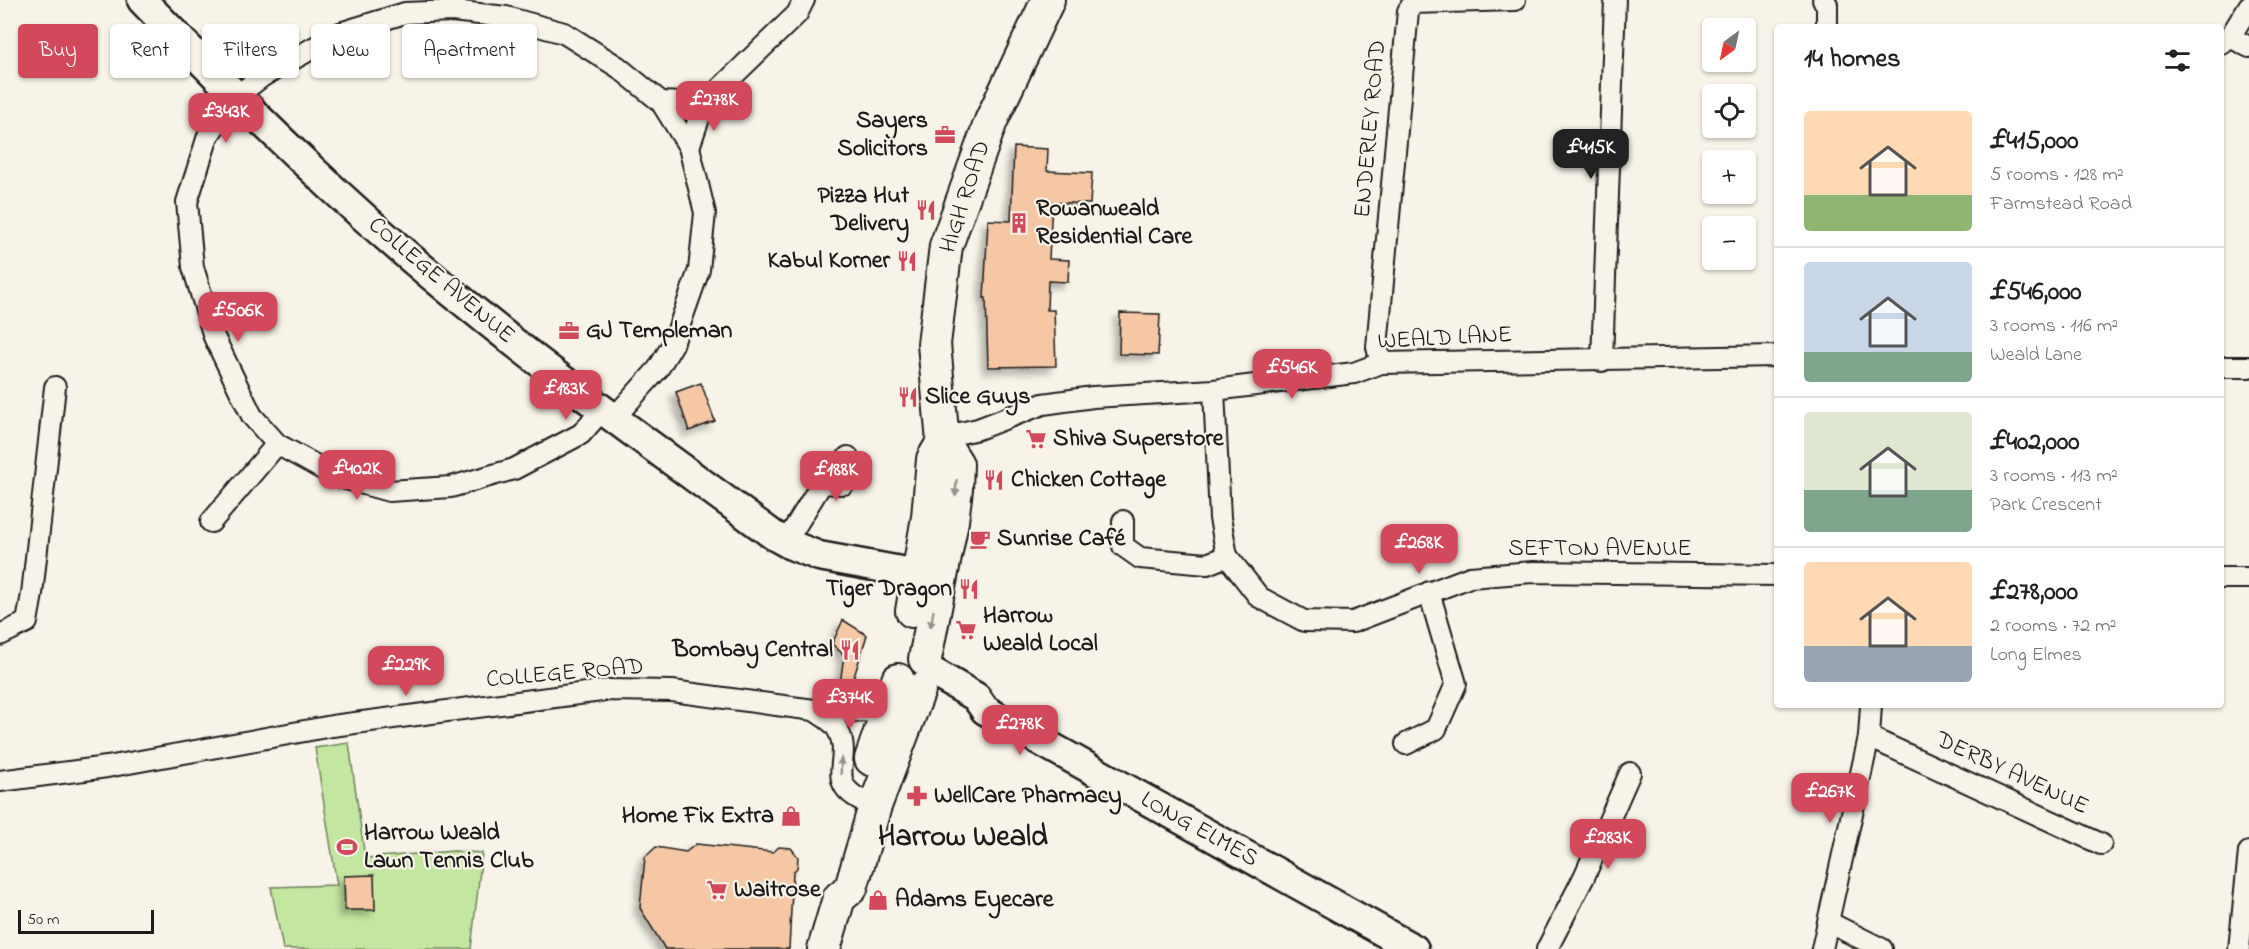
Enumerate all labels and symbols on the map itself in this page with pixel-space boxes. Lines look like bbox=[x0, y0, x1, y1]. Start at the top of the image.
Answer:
north arrow bbox=[1702, 18, 1756, 72]
street label: ENDERLEY ROAD bbox=[1346, 39, 1396, 219]
pin: £278K bbox=[672, 81, 756, 132]
pin: £343K bbox=[184, 93, 268, 144]
place label: Sayers Solicitors bbox=[837, 104, 928, 167]
office icon: Sayers Solicitors bbox=[933, 123, 957, 147]
pin: £415K bbox=[1549, 129, 1633, 180]
street label: HIGH ROAD bbox=[931, 136, 1001, 258]
place label: Pizza Hut Delivery bbox=[817, 179, 910, 243]
place label: Rowanweald Residential Care bbox=[1036, 192, 1194, 255]
restaurant icon: Pizza Hut Delivery bbox=[914, 198, 938, 222]
street label: COLLEGE AVENUE bbox=[360, 209, 522, 353]
building icon: Rowanweald Residential Care bbox=[1007, 211, 1031, 235]
place label: Kabul Korner bbox=[767, 244, 891, 279]
restaurant icon: Kabul Korner bbox=[895, 249, 919, 273]
pin: £506K bbox=[196, 292, 280, 343]
place label: GJ Templeman bbox=[586, 314, 733, 349]
street label: WEALD LANE bbox=[1377, 318, 1513, 360]
office icon: GJ Templeman bbox=[557, 319, 581, 343]
pin: £546K bbox=[1250, 349, 1334, 400]
pin: £183K bbox=[524, 370, 608, 421]
place label: Slice Guys bbox=[925, 380, 1030, 416]
restaurant icon: Slice Guys bbox=[896, 385, 920, 409]
place label: Shiva Superstore bbox=[1053, 422, 1225, 457]
supermarket icon: Shiva Superstore bbox=[1024, 427, 1048, 451]
pin: £402K bbox=[315, 450, 399, 501]
pin: £188K bbox=[794, 451, 878, 502]
place label: Chicken Cottage bbox=[1011, 463, 1167, 499]
restaurant icon: Chicken Cottage bbox=[982, 468, 1006, 492]
one-way arrow bbox=[951, 479, 960, 498]
place label: Sunrise Café bbox=[997, 522, 1126, 557]
pin: £268K bbox=[1377, 524, 1461, 575]
cafe icon: Sunrise Café bbox=[968, 527, 992, 551]
street label: SEFTON AVENUE bbox=[1508, 532, 1692, 567]
place label: Tiger Dragon bbox=[826, 572, 952, 608]
restaurant icon: Tiger Dragon bbox=[957, 577, 981, 601]
place label: Harrow Weald Local bbox=[983, 599, 1098, 662]
one-way arrow bbox=[927, 609, 936, 628]
supermarket icon: Harrow Weald Local bbox=[954, 618, 978, 642]
place label: Bombay Central bbox=[672, 633, 833, 669]
restaurant icon: Bombay Central bbox=[838, 638, 862, 662]
pin: £229K bbox=[364, 646, 448, 697]
street label: COLLEGE ROAD bbox=[485, 650, 645, 698]
pin: £374K bbox=[808, 679, 892, 730]
pin: £278K bbox=[978, 705, 1062, 756]
street label: DERBY AVENUE bbox=[1929, 723, 2094, 825]
one-way arrow bbox=[836, 757, 846, 776]
pin: £267K bbox=[1788, 773, 1872, 824]
place label: WellCare Pharmacy bbox=[934, 779, 1122, 815]
street label: LONG ELMES bbox=[1134, 783, 1264, 877]
pharmacy icon: WellCare Pharmacy bbox=[905, 784, 929, 808]
place label: Home Fix Extra bbox=[622, 799, 774, 834]
shop icon: Home Fix Extra bbox=[779, 804, 803, 828]
place label: Harrow Weald Lawn Tennis Club bbox=[364, 816, 534, 879]
district label: Harrow Weald bbox=[878, 816, 1048, 860]
pin: £283K bbox=[1566, 819, 1650, 870]
sports icon: Harrow Weald Lawn Tennis Club bbox=[335, 835, 359, 859]
place label: Waitrose bbox=[734, 873, 822, 908]
supermarket icon: Waitrose bbox=[705, 878, 729, 902]
place label: Adams Eyecare bbox=[895, 883, 1055, 919]
shop icon: Adams Eyecare bbox=[866, 888, 890, 912]
scale bar bbox=[18, 907, 154, 934]

